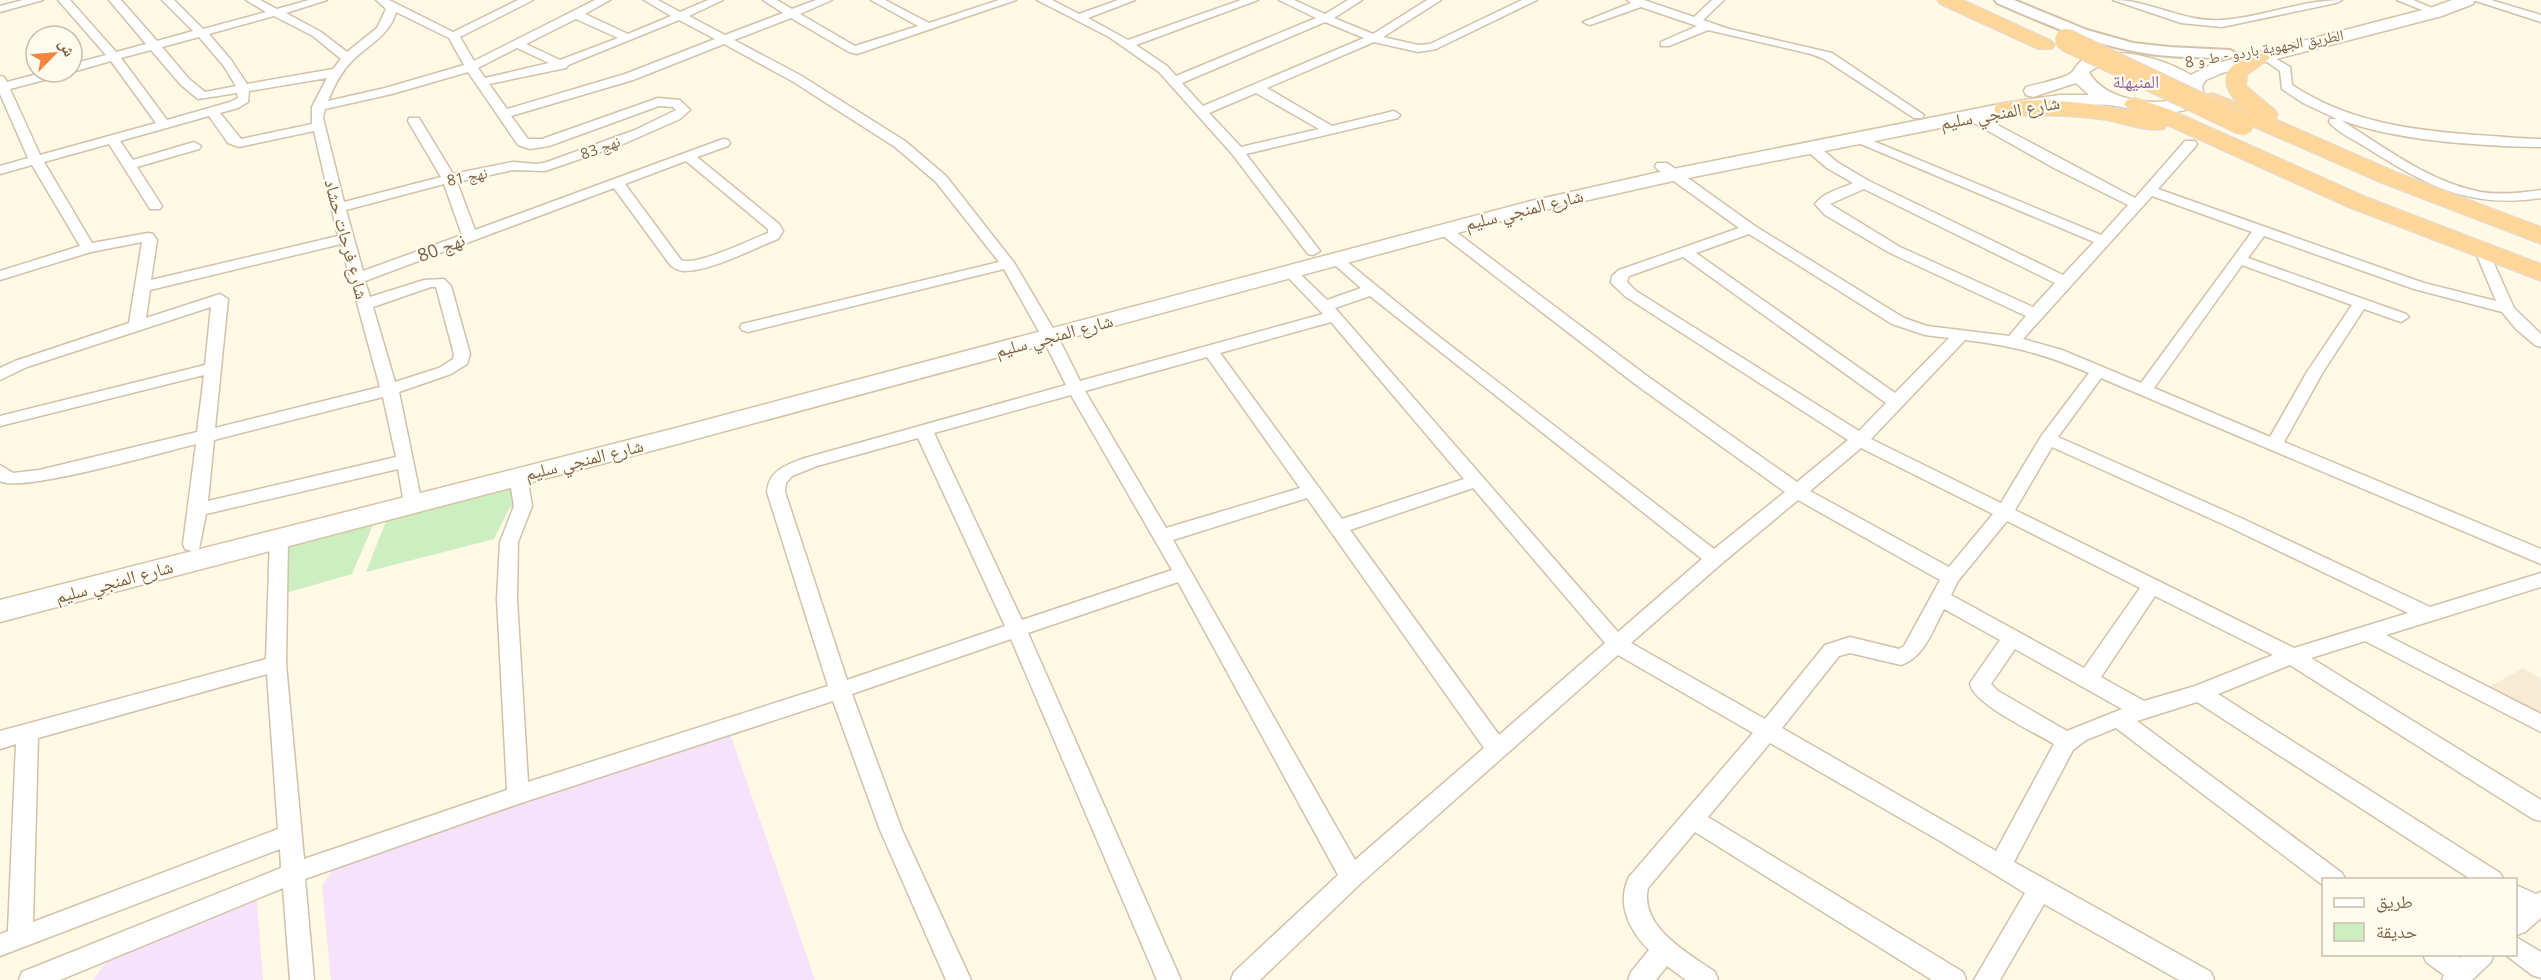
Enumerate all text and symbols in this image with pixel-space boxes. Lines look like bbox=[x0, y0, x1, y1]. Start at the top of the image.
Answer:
north arrow bbox=[24, 24, 84, 84]
street label: الطريق الجهوية باردو - ط و 8 bbox=[2183, 24, 2345, 73]
text: ش bbox=[54, 35, 81, 60]
district label: المنيهلة bbox=[2113, 69, 2159, 93]
street label: شارع المنجي سليم bbox=[1938, 90, 2062, 138]
street label: نهج 83 bbox=[577, 131, 623, 164]
street label: نهج 81 bbox=[445, 162, 489, 191]
street label: شارع فرحات حشاد bbox=[319, 176, 375, 302]
street label: شارع المنجي سليم bbox=[1462, 183, 1586, 239]
street label: نهج 80 bbox=[414, 227, 469, 268]
street label: شارع المنجي سليم bbox=[992, 308, 1116, 366]
street label: شارع المنجي سليم bbox=[522, 433, 646, 489]
street label: شارع المنجي سليم bbox=[52, 554, 176, 612]
legend bbox=[2322, 878, 2517, 956]
text: طريق bbox=[2376, 889, 2413, 913]
text: حديقة bbox=[2376, 919, 2417, 943]

